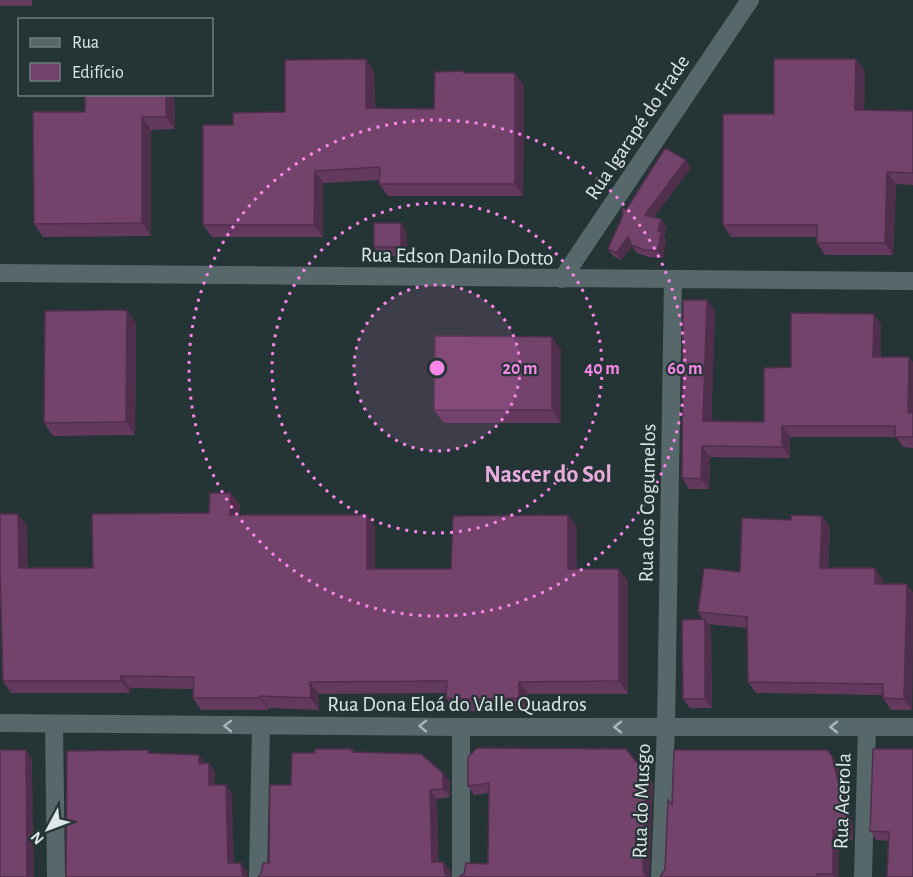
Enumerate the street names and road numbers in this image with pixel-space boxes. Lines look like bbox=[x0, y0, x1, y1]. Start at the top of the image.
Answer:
street label: Rua Igarapé do Frade bbox=[581, 51, 694, 203]
street label: Rua Edson Danilo Dotto bbox=[360, 244, 554, 269]
street label: Rua dos Cogumelos bbox=[636, 423, 659, 583]
street label: Rua Dona Eloá do Valle Quadros bbox=[327, 694, 587, 715]
street label: Rua do Musgo bbox=[629, 743, 654, 859]
street label: Rua Acerola bbox=[830, 752, 855, 850]

